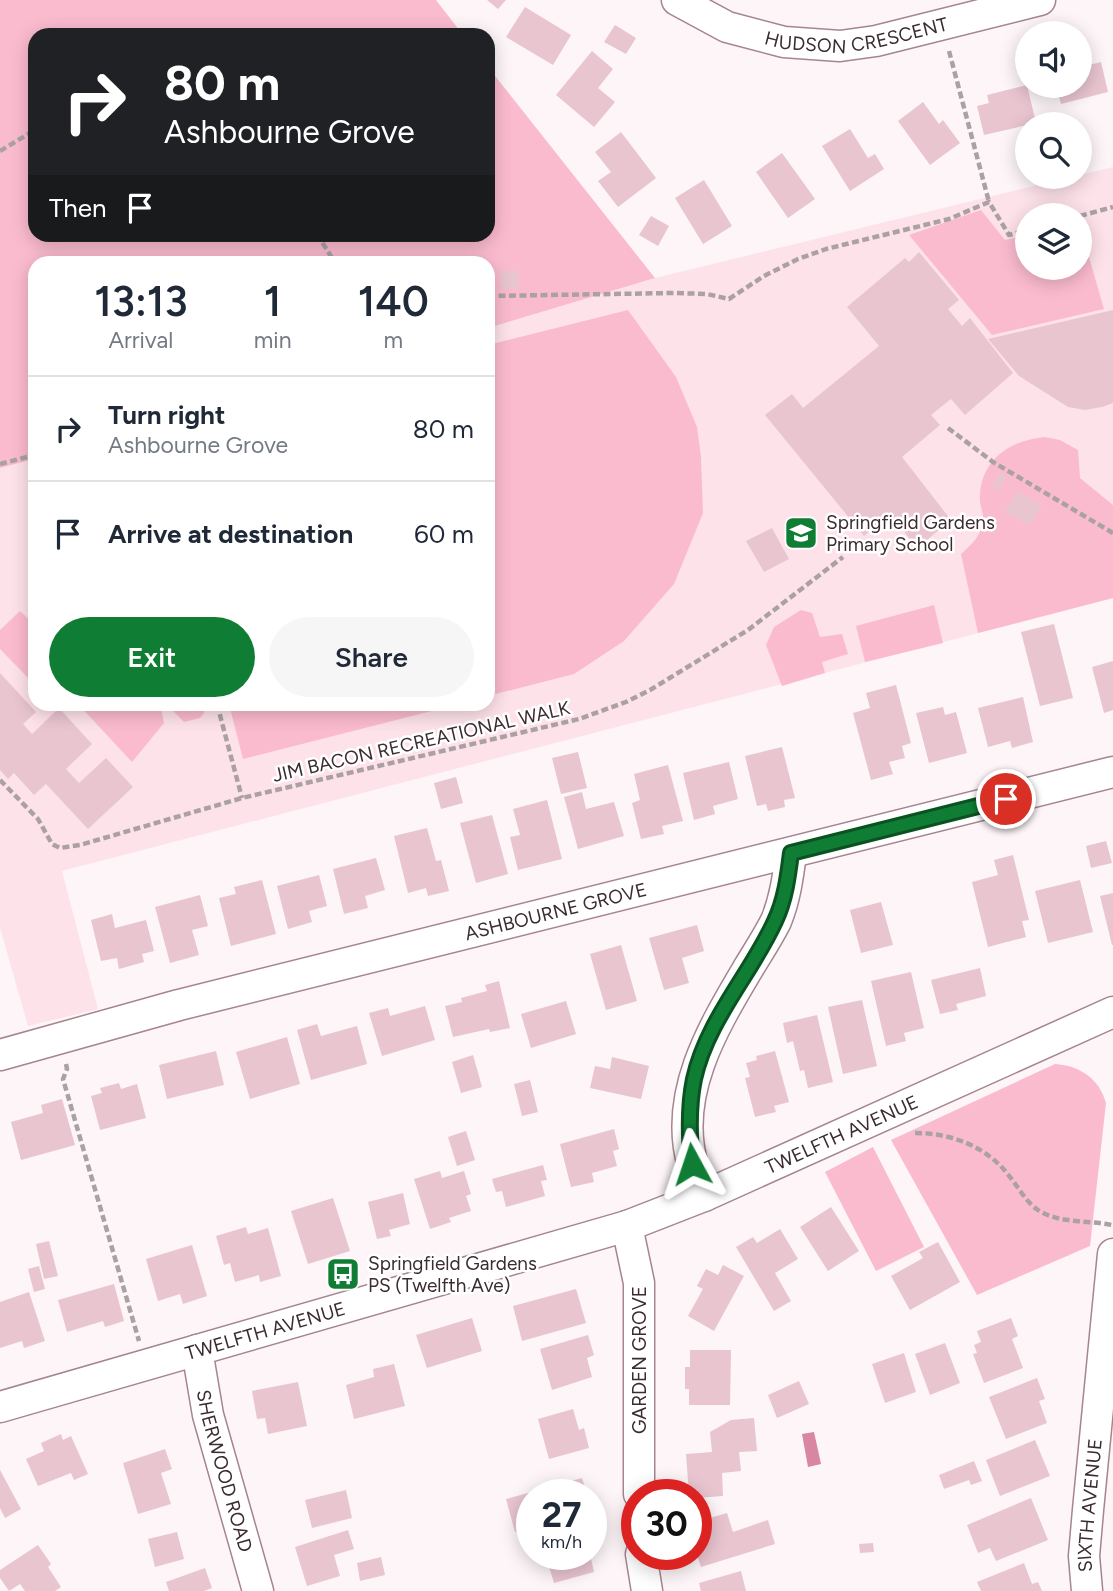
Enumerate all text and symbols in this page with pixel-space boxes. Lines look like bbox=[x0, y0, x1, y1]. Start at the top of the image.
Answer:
street label: HUDSON CRESCENT bbox=[762, 12, 951, 58]
map controls bbox=[1015, 21, 1092, 280]
button: sound bbox=[1015, 21, 1092, 98]
text: 80 m bbox=[164, 53, 280, 112]
icon: right bbox=[49, 56, 140, 147]
button: search bbox=[1015, 112, 1092, 189]
text: Ashbourne Grove bbox=[164, 113, 415, 151]
icon: arrive bbox=[121, 189, 159, 227]
text: Then bbox=[49, 192, 107, 224]
button: layers bbox=[1015, 203, 1092, 280]
text: 13:13 bbox=[94, 276, 188, 327]
text: 1 bbox=[264, 276, 281, 327]
text: 140 bbox=[358, 276, 429, 327]
text: Arrival bbox=[108, 326, 173, 354]
text: min bbox=[254, 326, 291, 354]
text: m bbox=[383, 326, 403, 354]
text: Turn right bbox=[108, 399, 225, 431]
icon: right bbox=[49, 410, 87, 448]
text: 80 m bbox=[413, 413, 474, 445]
text: Ashbourne Grove bbox=[108, 431, 288, 459]
place label: Springfield Gardens Primary School bbox=[826, 511, 995, 556]
school or university icon: Springfield Gardens Primary School bbox=[782, 514, 820, 552]
icon: arrive bbox=[49, 515, 87, 553]
text: Arrive at destination bbox=[108, 518, 353, 550]
text: 60 m bbox=[414, 518, 474, 550]
button: Exit bbox=[49, 617, 255, 697]
button: Share bbox=[269, 617, 474, 697]
street label: JIM BACON RECREATIONAL WALK bbox=[270, 696, 573, 787]
pin bbox=[976, 769, 1036, 829]
icon: arrive bbox=[987, 780, 1025, 818]
street label: ASHBOURNE GROVE bbox=[462, 878, 649, 945]
street label: TWELFTH AVENUE bbox=[761, 1090, 922, 1179]
position arrow bbox=[655, 1127, 729, 1201]
place label: Springfield Gardens PS (Twelfth Ave) bbox=[368, 1252, 537, 1297]
bus stop icon: Springfield Gardens PS (Twelfth Ave) bbox=[324, 1255, 362, 1293]
street label: GARDEN GROVE bbox=[628, 1286, 651, 1434]
street label: TWELFTH AVENUE bbox=[183, 1297, 348, 1365]
street label: SHERWOOD ROAD bbox=[192, 1388, 257, 1555]
street label: SIXTH AVENUE bbox=[1073, 1438, 1107, 1573]
speed limit sign: 30 bbox=[621, 1479, 712, 1570]
text: 27 bbox=[542, 1494, 581, 1536]
text: km/h bbox=[541, 1531, 582, 1553]

